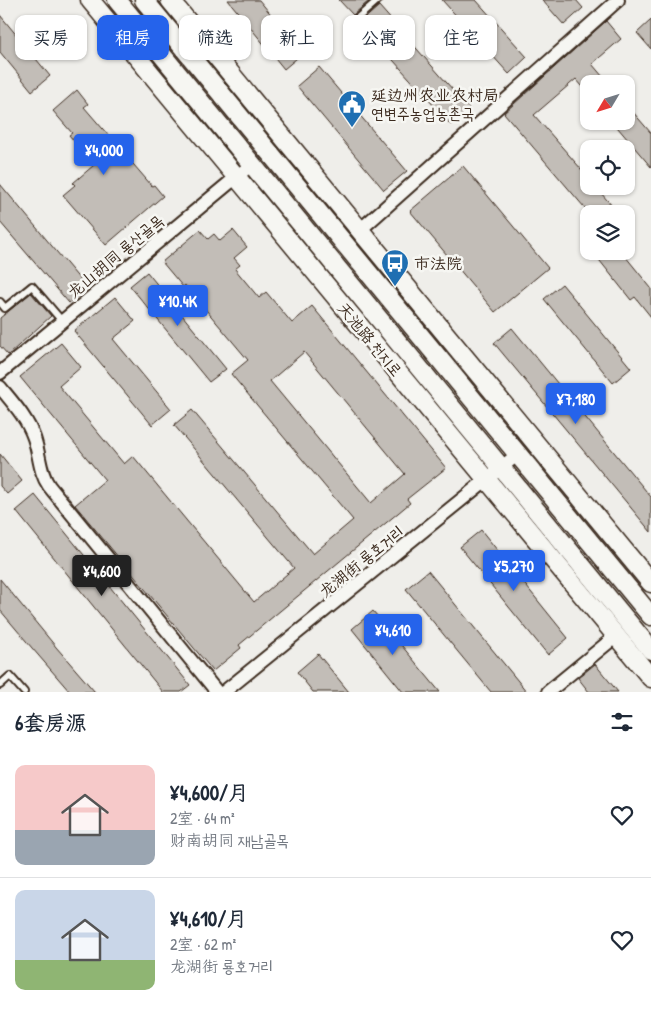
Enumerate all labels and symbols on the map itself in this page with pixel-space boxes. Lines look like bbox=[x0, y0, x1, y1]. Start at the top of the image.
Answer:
north arrow bbox=[580, 75, 635, 130]
place label: 延边州农业农村局 연변주농업농촌국 bbox=[371, 84, 499, 124]
public building icon: 延边州农业农村局 연변주농업농촌국 bbox=[337, 89, 367, 128]
pin: ¥4,000 bbox=[63, 134, 145, 176]
street label: 龙山胡同 룡산골목 bbox=[62, 209, 168, 303]
bus stop icon: 市法院 bbox=[380, 248, 410, 287]
place label: 市法院 bbox=[414, 252, 462, 274]
pin: ¥10.4K bbox=[137, 284, 219, 327]
street label: 天池路 천지로 bbox=[333, 297, 407, 381]
pin: ¥7,180 bbox=[535, 382, 617, 425]
street label: 龙湖街 룡호거리 bbox=[314, 520, 408, 602]
pin: ¥5,270 bbox=[473, 550, 555, 592]
pin: ¥4,600 bbox=[61, 554, 143, 597]
pin: ¥4,610 bbox=[352, 614, 434, 656]

